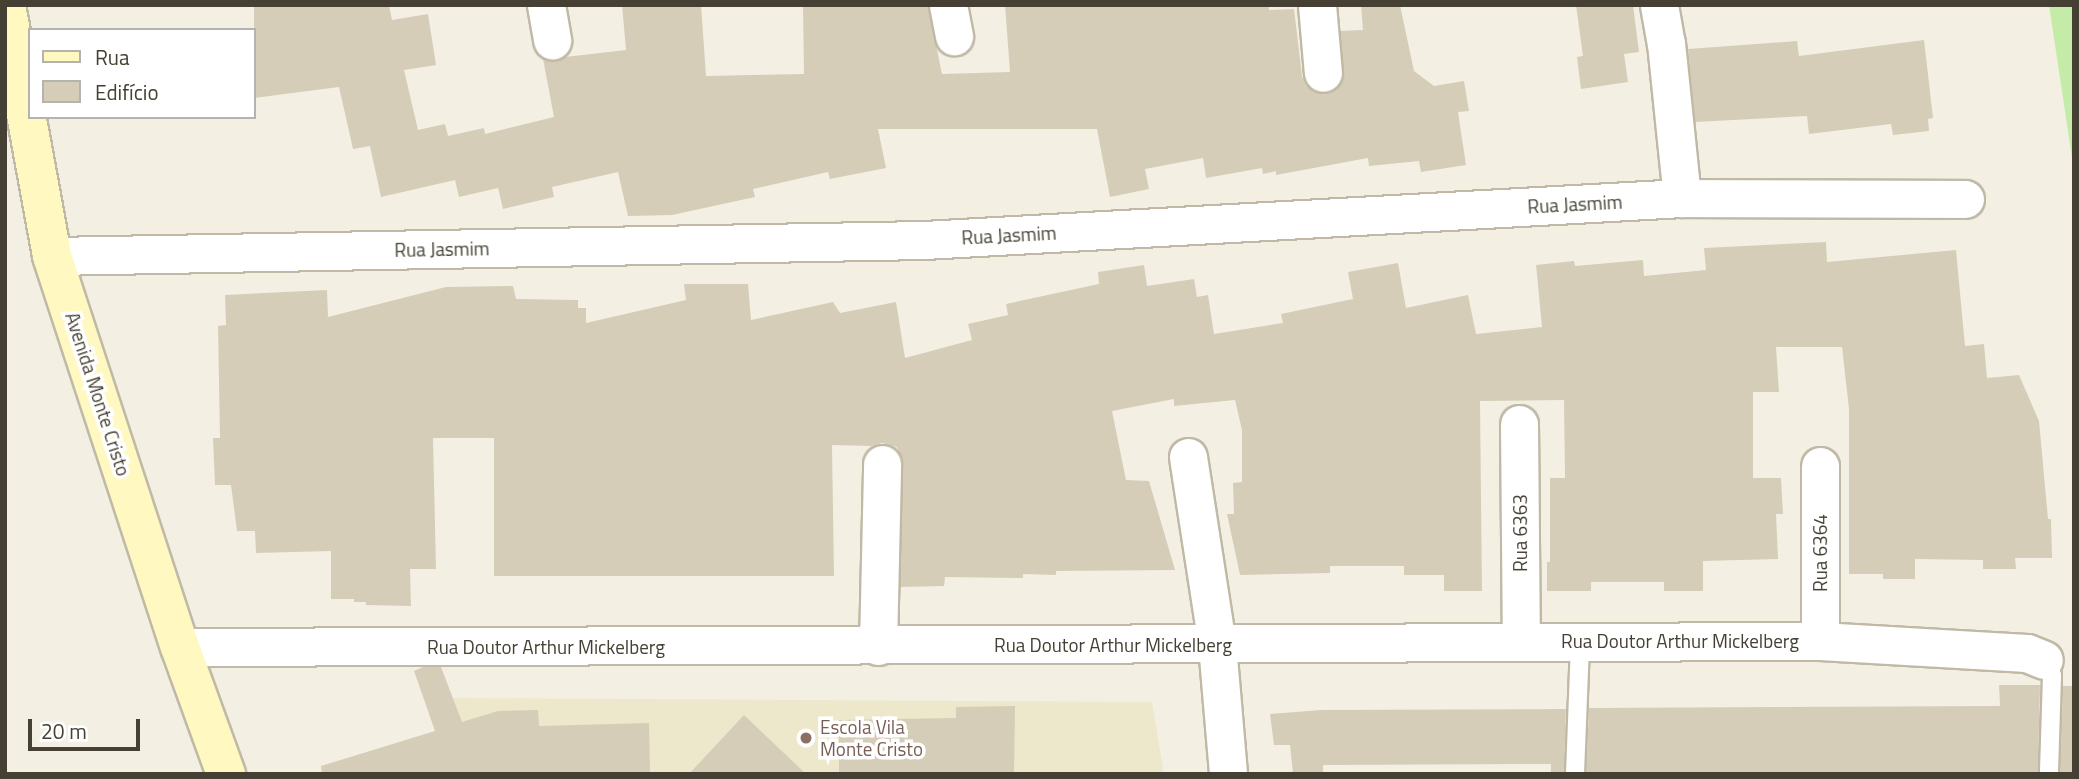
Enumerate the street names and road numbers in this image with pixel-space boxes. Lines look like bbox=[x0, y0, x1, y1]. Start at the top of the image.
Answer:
street label: Rua Jasmim bbox=[1527, 190, 1623, 218]
street label: Rua Jasmim bbox=[961, 221, 1057, 249]
street label: Rua Jasmim bbox=[394, 237, 490, 261]
street label: Avenida Monte Cristo bbox=[61, 309, 135, 479]
street label: Rua 6363 bbox=[1509, 494, 1531, 572]
street label: Rua 6364 bbox=[1809, 514, 1831, 592]
street label: Rua Doutor Arthur Mickelberg bbox=[1561, 630, 1799, 652]
street label: Rua Doutor Arthur Mickelberg bbox=[994, 634, 1232, 656]
street label: Rua Doutor Arthur Mickelberg bbox=[427, 636, 665, 658]

